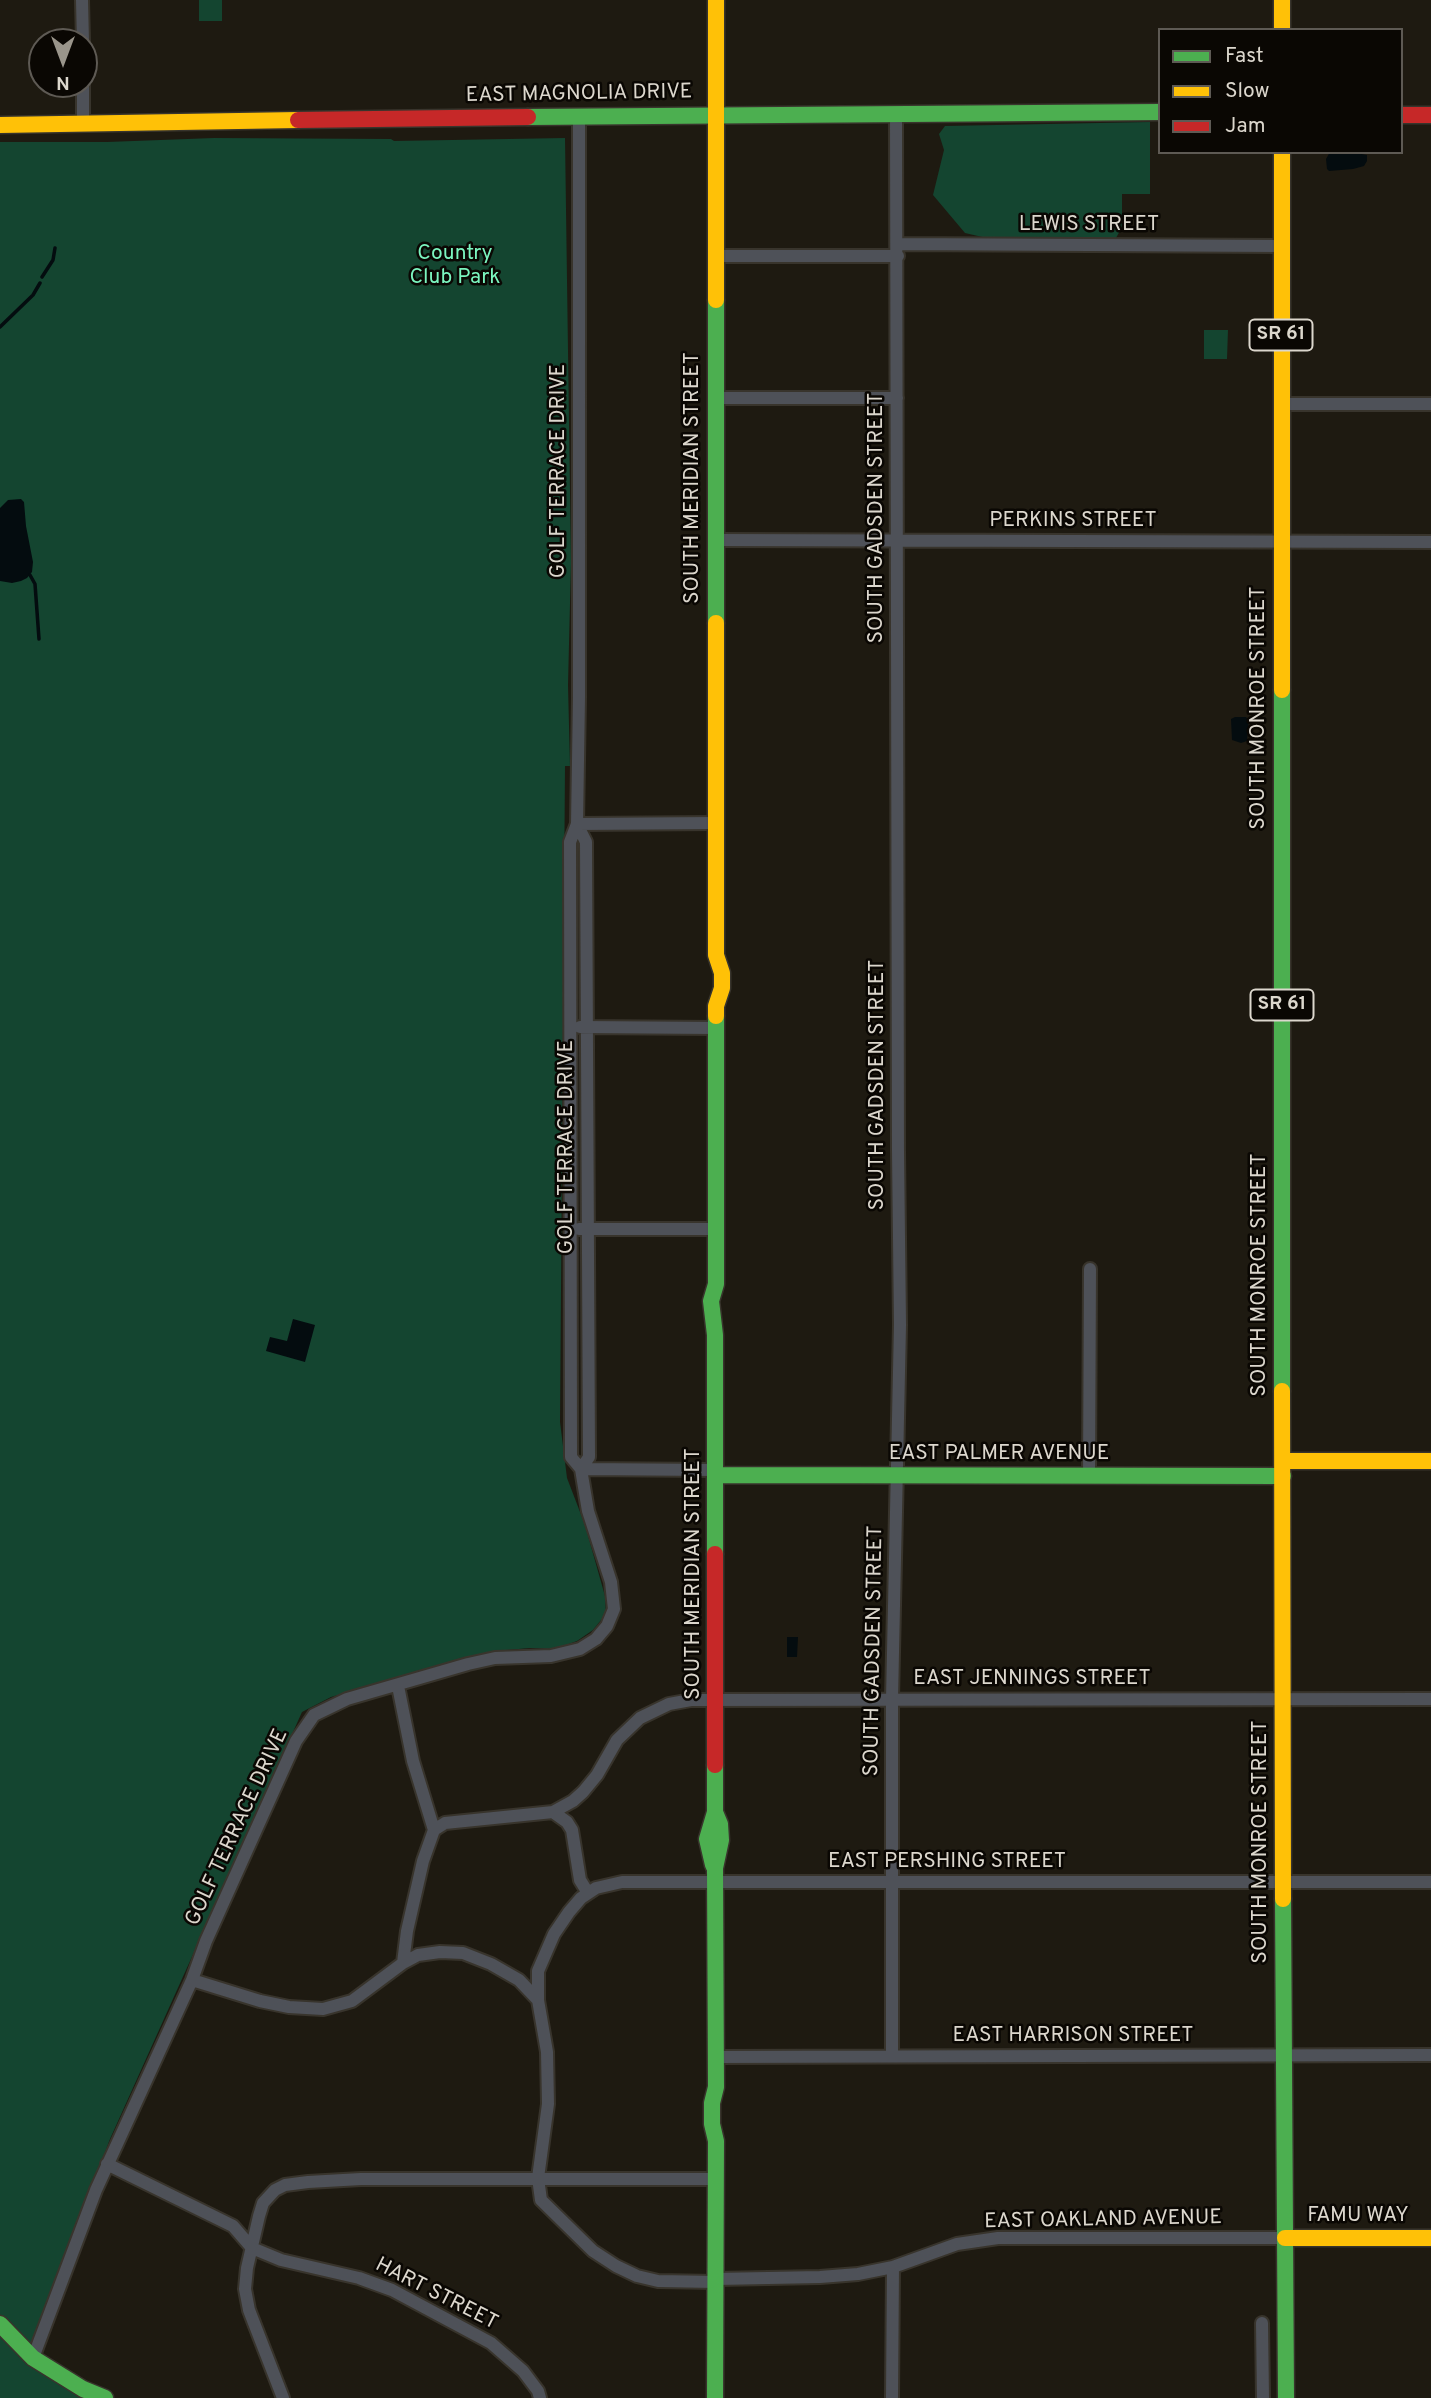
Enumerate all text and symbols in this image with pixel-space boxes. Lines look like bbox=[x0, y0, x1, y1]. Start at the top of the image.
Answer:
north arrow bbox=[28, 28, 98, 98]
legend bbox=[1158, 28, 1403, 154]
text: Fast bbox=[1225, 43, 1264, 70]
text: N bbox=[56, 70, 70, 94]
text: Slow bbox=[1225, 78, 1270, 105]
street label: EAST MAGNOLIA DRIVE bbox=[466, 80, 692, 110]
text: Jam bbox=[1225, 113, 1266, 140]
street label: LEWIS STREET bbox=[1019, 213, 1159, 239]
park label: Country Club Park bbox=[410, 242, 500, 292]
road number: SR 61 bbox=[1250, 320, 1312, 350]
street label: SOUTH MERIDIAN STREET bbox=[681, 352, 707, 604]
street label: GOLF TERRACE DRIVE bbox=[547, 364, 573, 578]
street label: SOUTH GADSDEN STREET bbox=[865, 393, 891, 643]
street label: PERKINS STREET bbox=[989, 509, 1157, 535]
street label: SOUTH MONROE STREET bbox=[1247, 586, 1273, 830]
street label: SOUTH GADSDEN STREET bbox=[866, 960, 892, 1210]
road number: SR 61 bbox=[1250, 990, 1314, 1021]
street label: GOLF TERRACE DRIVE bbox=[555, 1040, 581, 1254]
street label: SOUTH MONROE STREET bbox=[1248, 1153, 1274, 1397]
street label: EAST PALMER AVENUE bbox=[889, 1442, 1109, 1468]
street label: SOUTH MERIDIAN STREET bbox=[682, 1448, 708, 1700]
street label: SOUTH GADSDEN STREET bbox=[860, 1525, 890, 1777]
street label: EAST JENNINGS STREET bbox=[913, 1667, 1151, 1693]
street label: SOUTH MONROE STREET bbox=[1249, 1720, 1275, 1964]
street label: GOLF TERRACE DRIVE bbox=[181, 1726, 295, 1930]
street label: EAST PERSHING STREET bbox=[828, 1850, 1066, 1876]
street label: EAST HARRISON STREET bbox=[952, 2024, 1194, 2050]
street label: FAMU WAY bbox=[1307, 2204, 1409, 2230]
street label: EAST OAKLAND AVENUE bbox=[984, 2206, 1222, 2236]
street label: HART STREET bbox=[370, 2253, 502, 2337]

